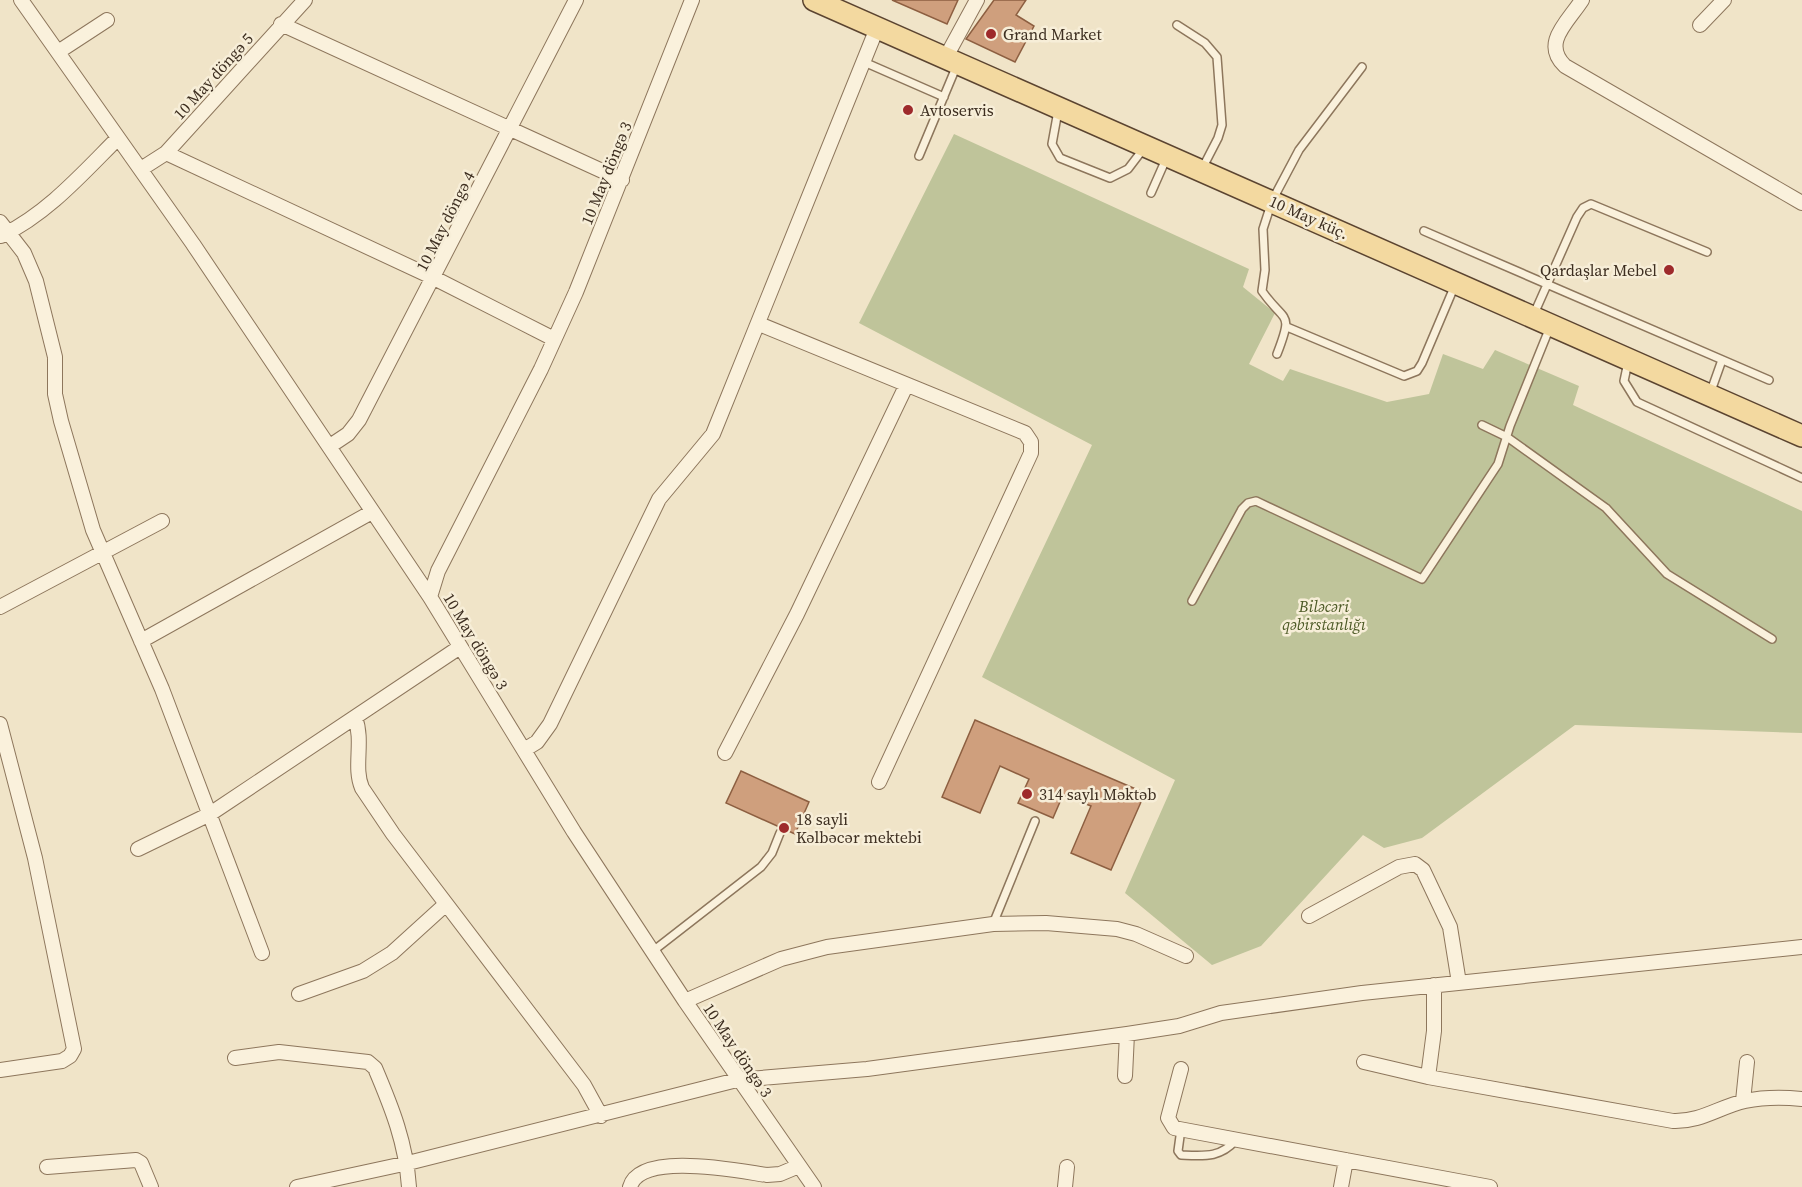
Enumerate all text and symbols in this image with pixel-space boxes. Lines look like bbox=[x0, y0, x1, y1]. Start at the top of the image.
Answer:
place label: Grand Market bbox=[1003, 23, 1102, 45]
marker: Grand Market bbox=[984, 27, 998, 41]
street label: 10 May döngə 5 bbox=[168, 28, 258, 124]
place label: Avtoservis bbox=[920, 99, 994, 121]
marker: Avtoservis bbox=[901, 103, 915, 117]
street label: 10 May döngə 3 bbox=[575, 118, 637, 228]
street label: 10 May döngə 4 bbox=[410, 167, 480, 275]
street label: 10 May küç. bbox=[1266, 190, 1352, 244]
place label: Qardaşlar Mebel bbox=[1540, 259, 1657, 281]
marker: Qardaşlar Mebel bbox=[1662, 263, 1676, 277]
street label: 10 May döngə 3 bbox=[438, 588, 514, 694]
park label: Biləcəri qəbirstanlığı bbox=[1282, 595, 1366, 635]
place label: 314 saylı Məktəb bbox=[1039, 783, 1156, 805]
marker: 314 saylı Məktəb bbox=[1020, 787, 1034, 801]
place label: 18 sayli Kəlbəcər mektebi bbox=[796, 808, 922, 848]
marker: 18 sayli Kəlbəcər mektebi bbox=[777, 821, 791, 835]
street label: 10 May döngə 3 bbox=[698, 998, 778, 1102]

